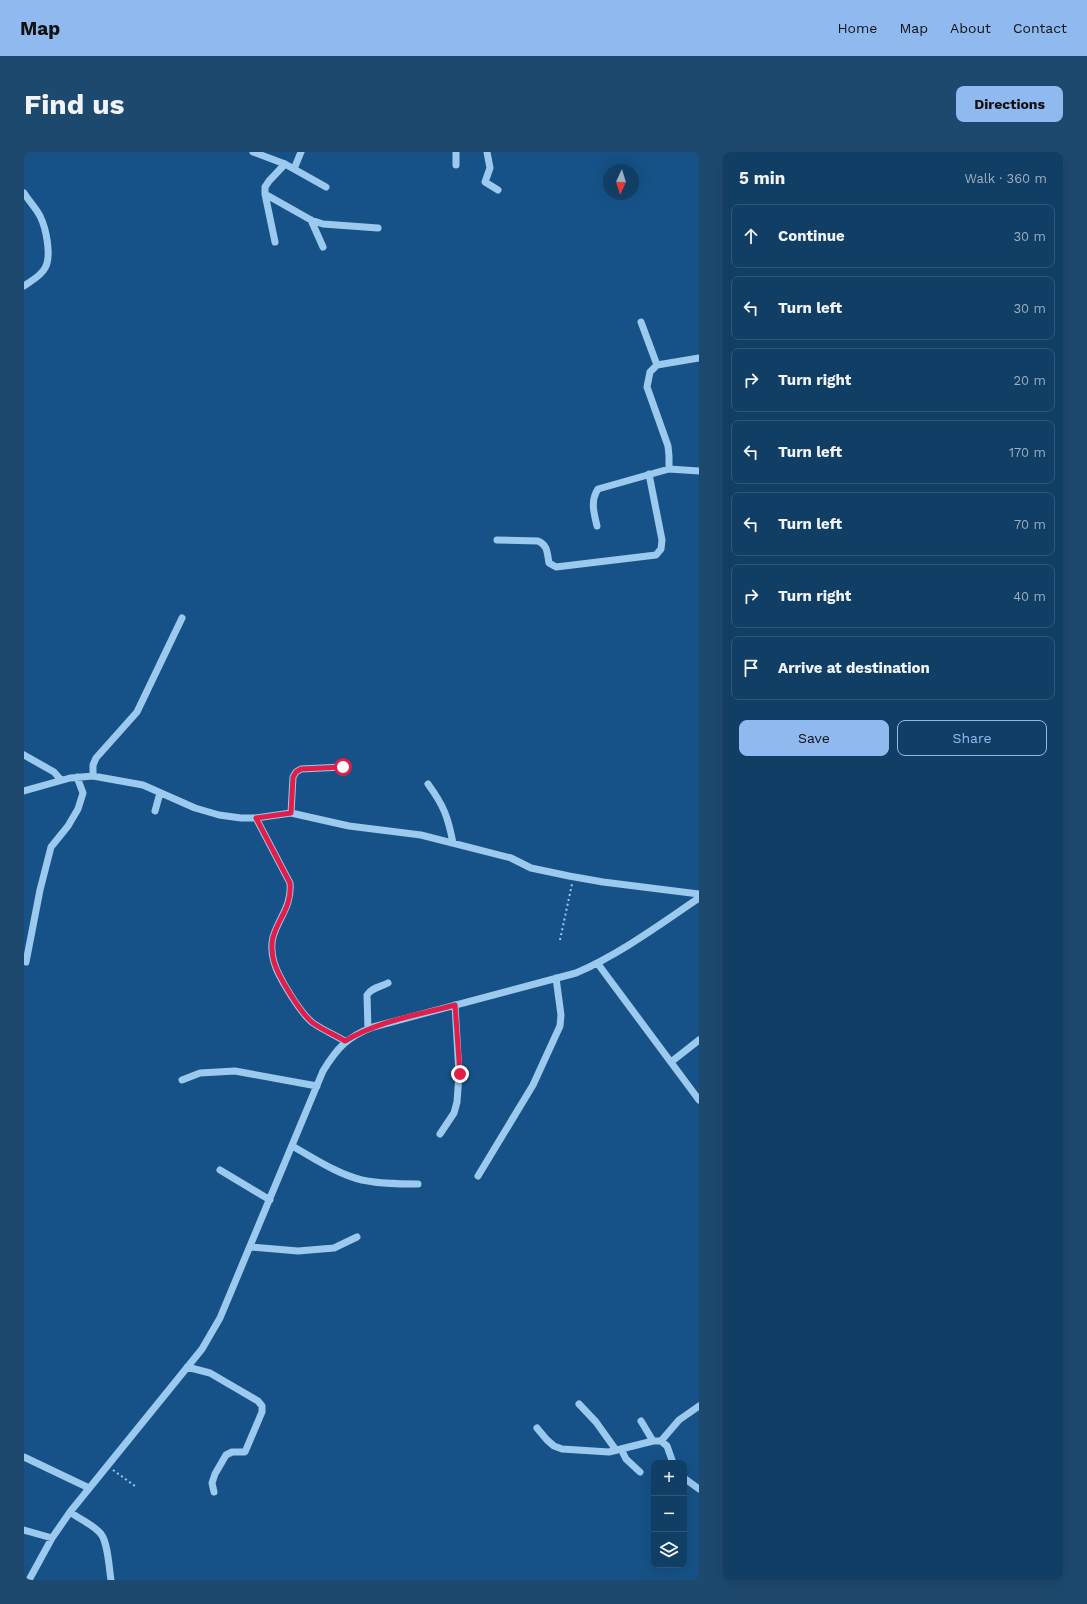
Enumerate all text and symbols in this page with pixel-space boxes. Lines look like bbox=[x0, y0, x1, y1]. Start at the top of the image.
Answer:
text: Map bbox=[20, 17, 60, 40]
text: Home bbox=[837, 20, 877, 36]
text: Map bbox=[899, 20, 928, 36]
text: About bbox=[950, 20, 991, 36]
text: Contact bbox=[1013, 20, 1067, 36]
button: Directions bbox=[956, 86, 1063, 122]
text: Find us bbox=[24, 88, 124, 121]
north arrow bbox=[603, 164, 639, 200]
text: 5 min bbox=[739, 168, 785, 188]
text: Walk · 360 m bbox=[964, 171, 1047, 186]
icon: ahead bbox=[740, 225, 762, 247]
text: Continue bbox=[778, 227, 845, 245]
text: 30 m bbox=[1014, 229, 1046, 244]
icon: left bbox=[740, 297, 762, 319]
text: Turn left bbox=[778, 299, 842, 317]
text: 30 m bbox=[1014, 301, 1046, 316]
icon: right bbox=[740, 369, 762, 391]
text: Turn right bbox=[778, 371, 851, 389]
text: 20 m bbox=[1014, 373, 1046, 388]
icon: left bbox=[740, 441, 762, 463]
text: Turn left bbox=[778, 443, 842, 461]
text: 170 m bbox=[1009, 445, 1046, 460]
icon: left bbox=[740, 513, 762, 535]
text: Turn left bbox=[778, 515, 842, 533]
text: 70 m bbox=[1014, 517, 1046, 532]
icon: right bbox=[740, 585, 762, 607]
text: Turn right bbox=[778, 587, 851, 605]
text: 40 m bbox=[1013, 589, 1046, 604]
icon: arrive bbox=[740, 657, 762, 679]
text: Arrive at destination bbox=[778, 659, 930, 677]
button: Save bbox=[739, 720, 889, 756]
button: Share bbox=[897, 720, 1047, 756]
route start bbox=[334, 758, 352, 776]
route end bbox=[451, 1065, 469, 1083]
map controls bbox=[651, 1460, 687, 1568]
button: + bbox=[651, 1460, 687, 1496]
button: − bbox=[651, 1496, 687, 1532]
button: layers bbox=[651, 1532, 687, 1568]

